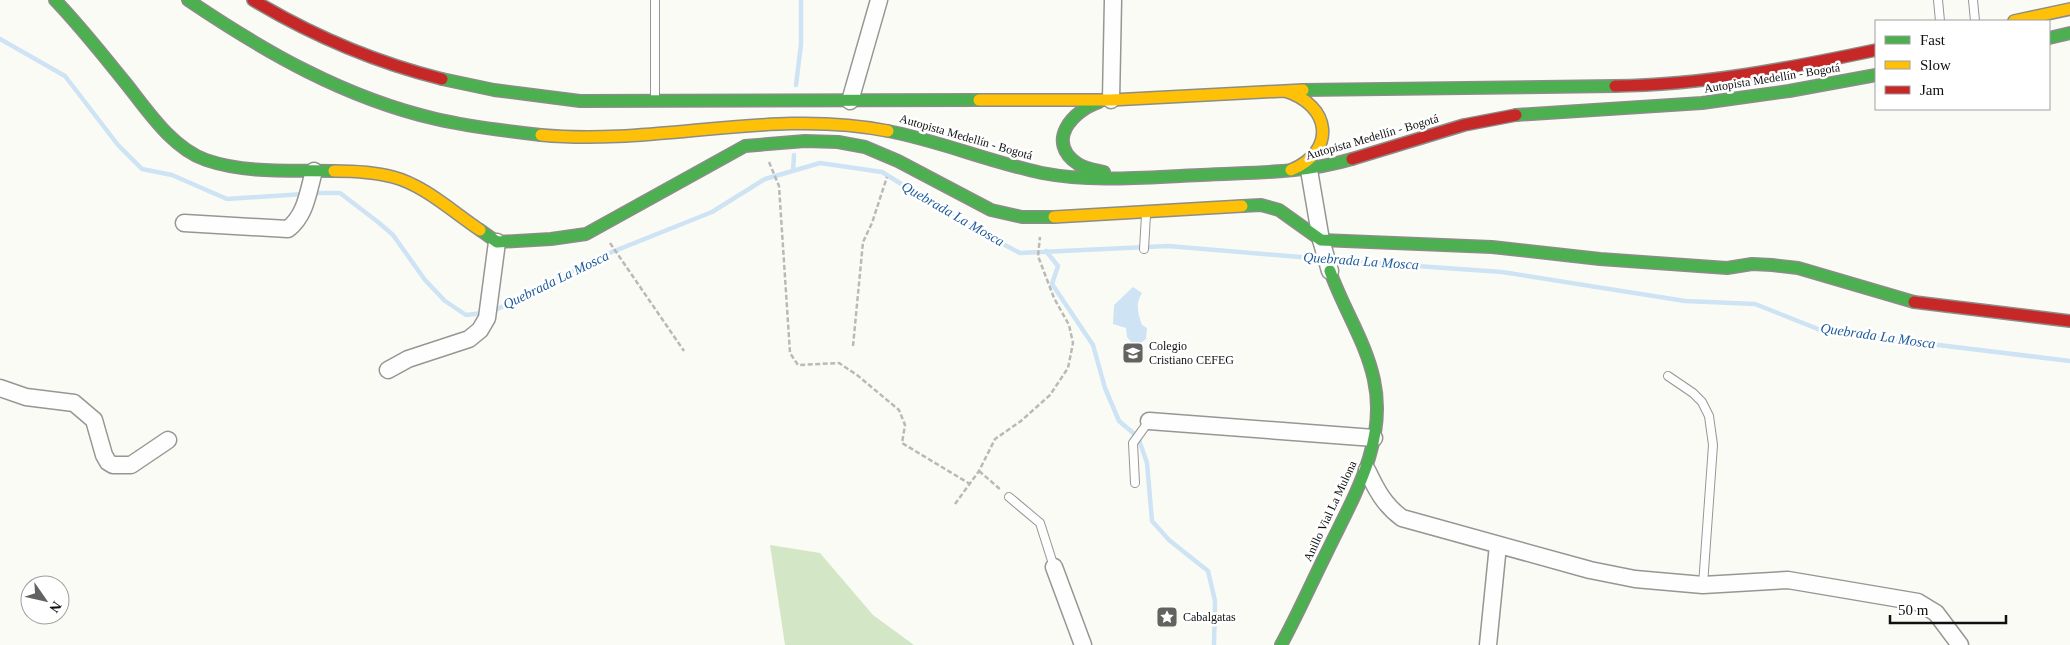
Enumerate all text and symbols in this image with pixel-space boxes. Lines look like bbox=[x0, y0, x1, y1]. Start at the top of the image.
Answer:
legend bbox=[1875, 20, 2050, 110]
text: Fast bbox=[1920, 32, 1946, 48]
text: Slow bbox=[1920, 57, 1951, 73]
street label: Autopista Medellín - Bogotá bbox=[1703, 60, 1842, 96]
text: Jam bbox=[1920, 82, 1944, 98]
street label: Autopista Medellín - Bogotá bbox=[898, 111, 1035, 163]
street label: Autopista Medellín - Bogotá bbox=[1304, 111, 1441, 163]
water label: Quebrada La Mosca bbox=[899, 179, 1007, 249]
water label: Quebrada La Mosca bbox=[501, 248, 611, 312]
water label: Quebrada La Mosca bbox=[1303, 249, 1419, 273]
water label: Quebrada La Mosca bbox=[1820, 321, 1936, 351]
place label: Colegio Cristiano CEFEG bbox=[1149, 339, 1234, 367]
school or university icon: Colegio Cristiano CEFEG bbox=[1121, 341, 1145, 365]
street label: Anillo Vial La Mulona bbox=[1301, 458, 1360, 564]
north arrow bbox=[20, 575, 70, 625]
scale bar bbox=[1890, 592, 2006, 624]
text: N bbox=[46, 599, 64, 615]
text: 50 m bbox=[1898, 602, 1929, 618]
place icon: Cabalgatas bbox=[1155, 605, 1179, 629]
place label: Cabalgatas bbox=[1183, 610, 1236, 624]

